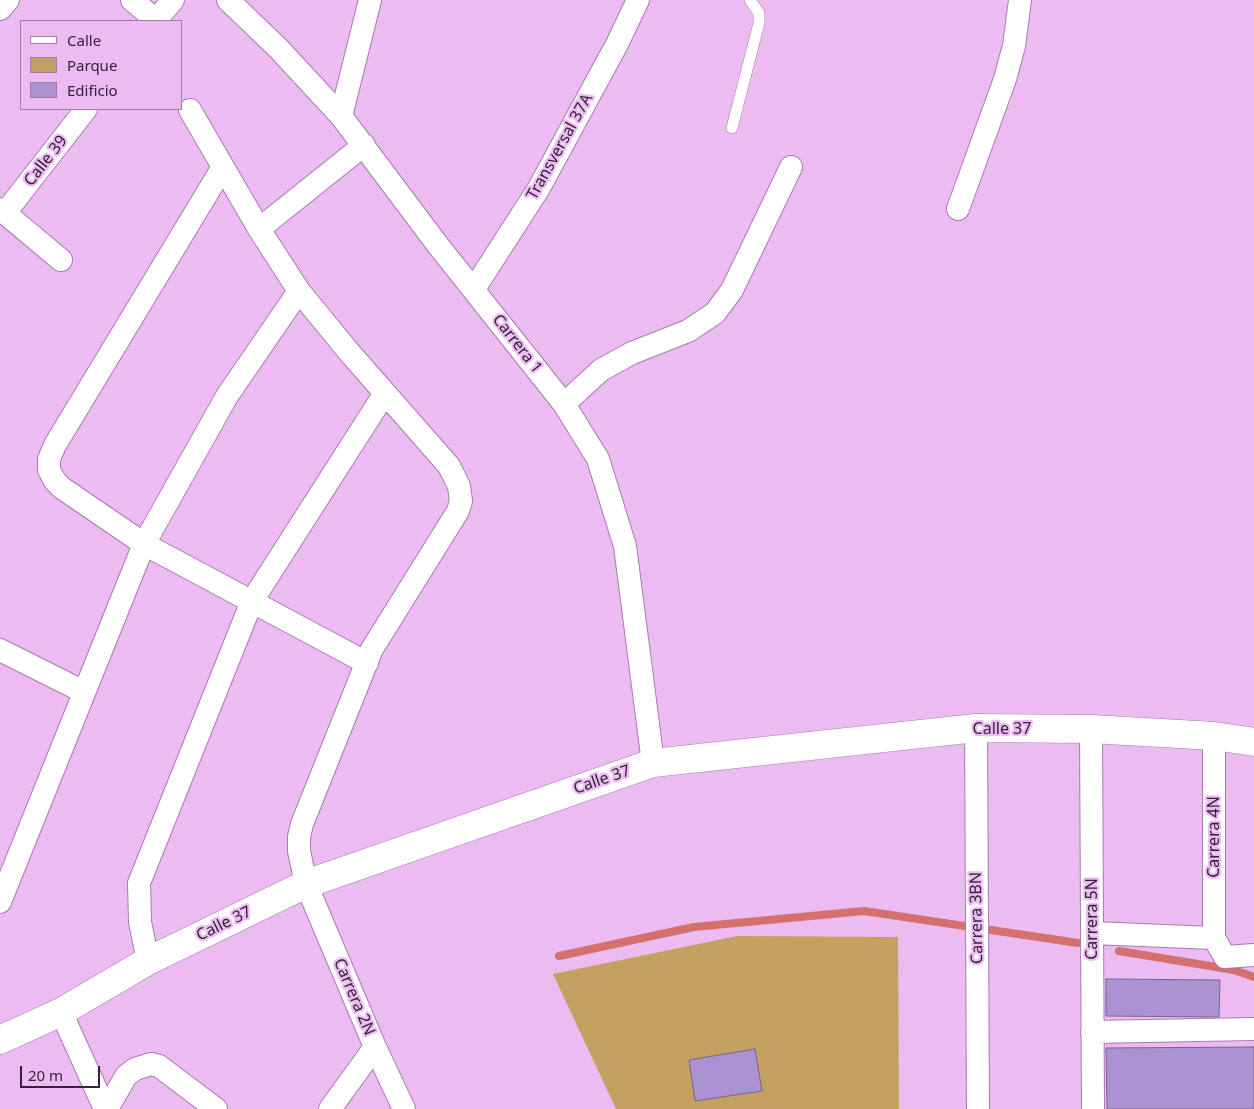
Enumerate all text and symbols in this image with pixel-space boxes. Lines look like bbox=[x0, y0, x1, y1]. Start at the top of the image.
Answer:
legend bbox=[20, 20, 182, 110]
text: Calle bbox=[67, 30, 101, 50]
text: Parque bbox=[67, 55, 117, 75]
text: Edificio bbox=[67, 80, 118, 100]
street label: Transversal 37A bbox=[523, 91, 597, 203]
street label: Calle 39 bbox=[20, 132, 72, 190]
street label: Carrera 1 bbox=[488, 311, 546, 377]
street label: Calle 37 bbox=[973, 719, 1031, 739]
street label: Calle 37 bbox=[571, 761, 633, 799]
street label: Carrera 4N bbox=[1204, 796, 1224, 878]
street label: Carrera 3BN bbox=[967, 872, 987, 964]
street label: Carrera 5N bbox=[1082, 878, 1102, 960]
street label: Calle 37 bbox=[193, 902, 255, 946]
street label: Carrera 2N bbox=[329, 956, 379, 1038]
scale bar bbox=[22, 1056, 102, 1088]
text: 20 m bbox=[28, 1065, 63, 1085]

